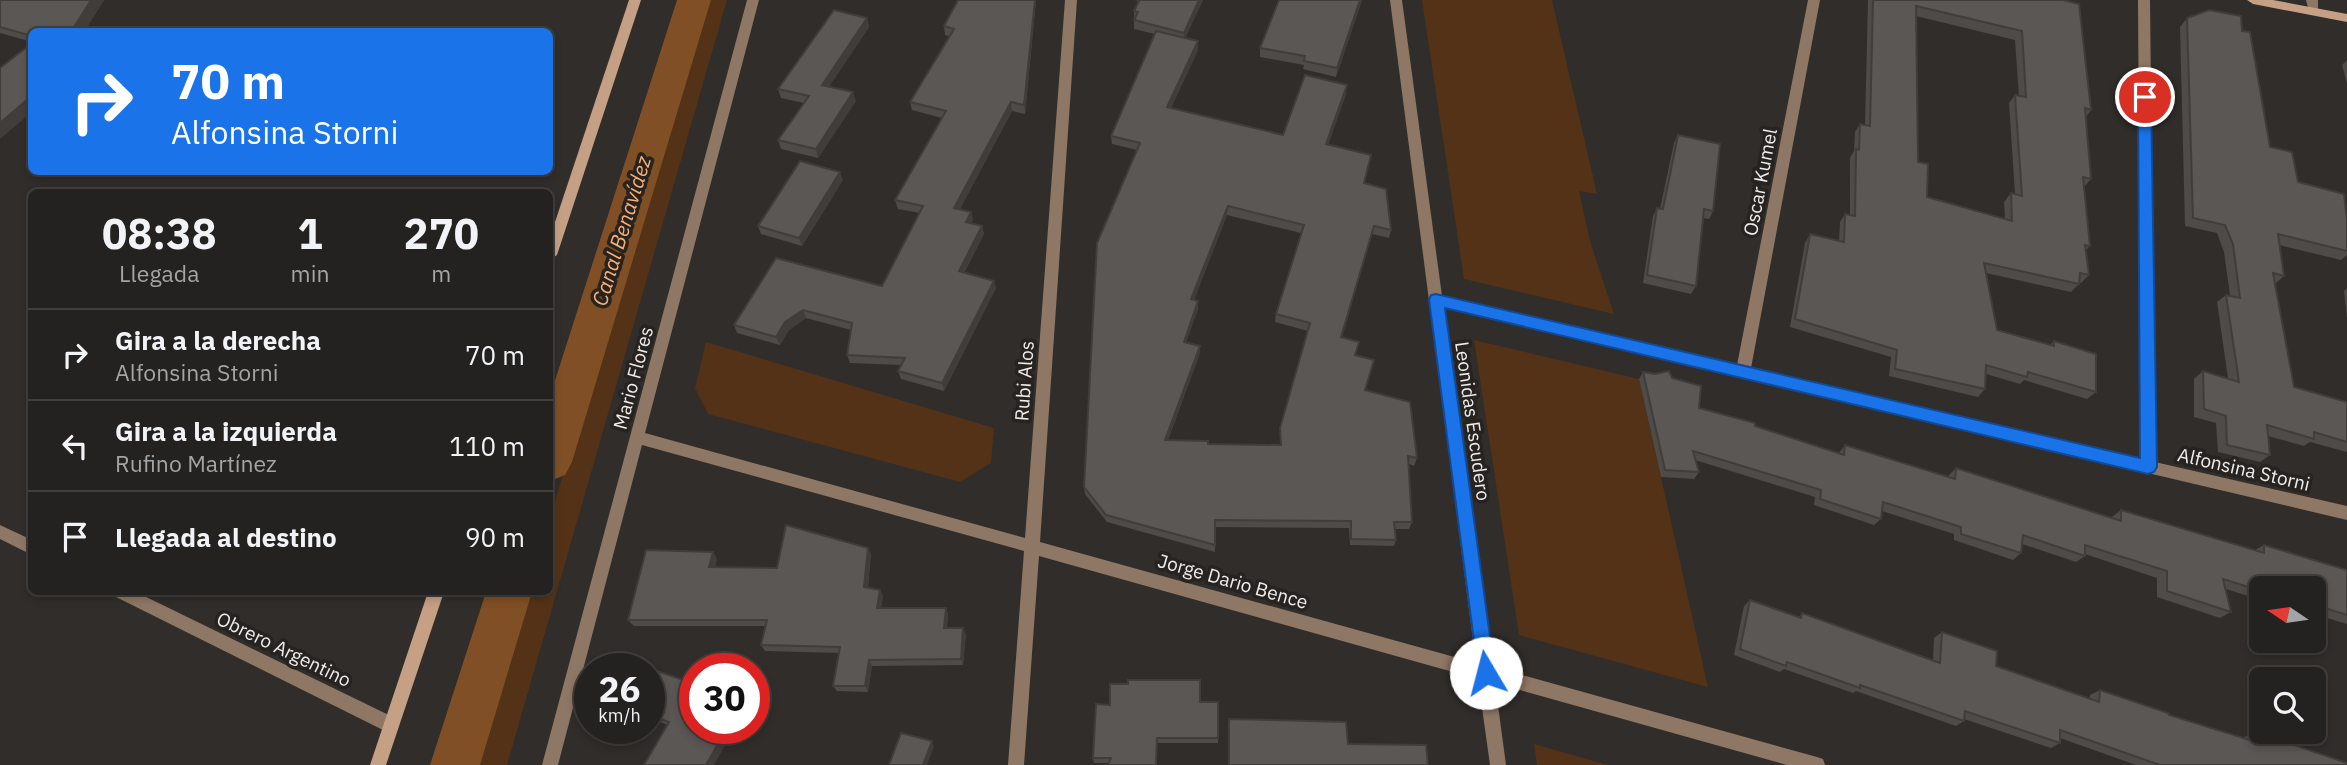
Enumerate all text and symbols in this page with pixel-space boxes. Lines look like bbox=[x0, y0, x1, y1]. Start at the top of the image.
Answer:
text: 70 m bbox=[171, 49, 285, 112]
icon: right bbox=[56, 56, 147, 147]
pin bbox=[2115, 67, 2175, 127]
icon: arrive bbox=[2126, 78, 2164, 116]
text: Alfonsina Storni bbox=[171, 111, 399, 153]
street label: Oscar Kumel bbox=[1738, 126, 1782, 238]
water label: Canal Benavídez bbox=[585, 152, 657, 309]
text: 08:38 bbox=[102, 206, 217, 261]
text: 1 bbox=[297, 206, 323, 261]
text: 270 bbox=[403, 206, 479, 261]
text: Llegada bbox=[119, 258, 199, 288]
text: min bbox=[291, 258, 329, 288]
text: m bbox=[431, 258, 451, 288]
text: Gira a la derecha bbox=[115, 323, 321, 357]
street label: Mario Flores bbox=[608, 324, 658, 432]
icon: right bbox=[56, 336, 94, 374]
text: 70 m bbox=[465, 338, 525, 372]
street label: Rubi Alos bbox=[1009, 340, 1039, 422]
street label: Leonidas Escudero bbox=[1450, 340, 1496, 502]
text: Alfonsina Storni bbox=[115, 357, 279, 387]
text: Gira a la izquierda bbox=[115, 414, 337, 448]
icon: left bbox=[56, 427, 94, 465]
text: 110 m bbox=[449, 429, 525, 463]
street label: Alfonsina Storni bbox=[2175, 442, 2313, 496]
text: Rufino Martínez bbox=[115, 448, 277, 478]
icon: arrive bbox=[56, 518, 94, 556]
text: Llegada al destino bbox=[115, 520, 337, 554]
text: 90 m bbox=[465, 520, 525, 554]
street label: Jorge Dario Bence bbox=[1155, 548, 1311, 614]
north arrow bbox=[2249, 576, 2326, 653]
map controls bbox=[2249, 576, 2326, 744]
street label: Obrero Argentino bbox=[213, 606, 355, 692]
position arrow bbox=[1449, 636, 1523, 710]
speed limit sign: 30 bbox=[679, 653, 770, 744]
text: 26 bbox=[598, 666, 641, 712]
button: search bbox=[2249, 667, 2326, 744]
text: km/h bbox=[598, 704, 641, 727]

